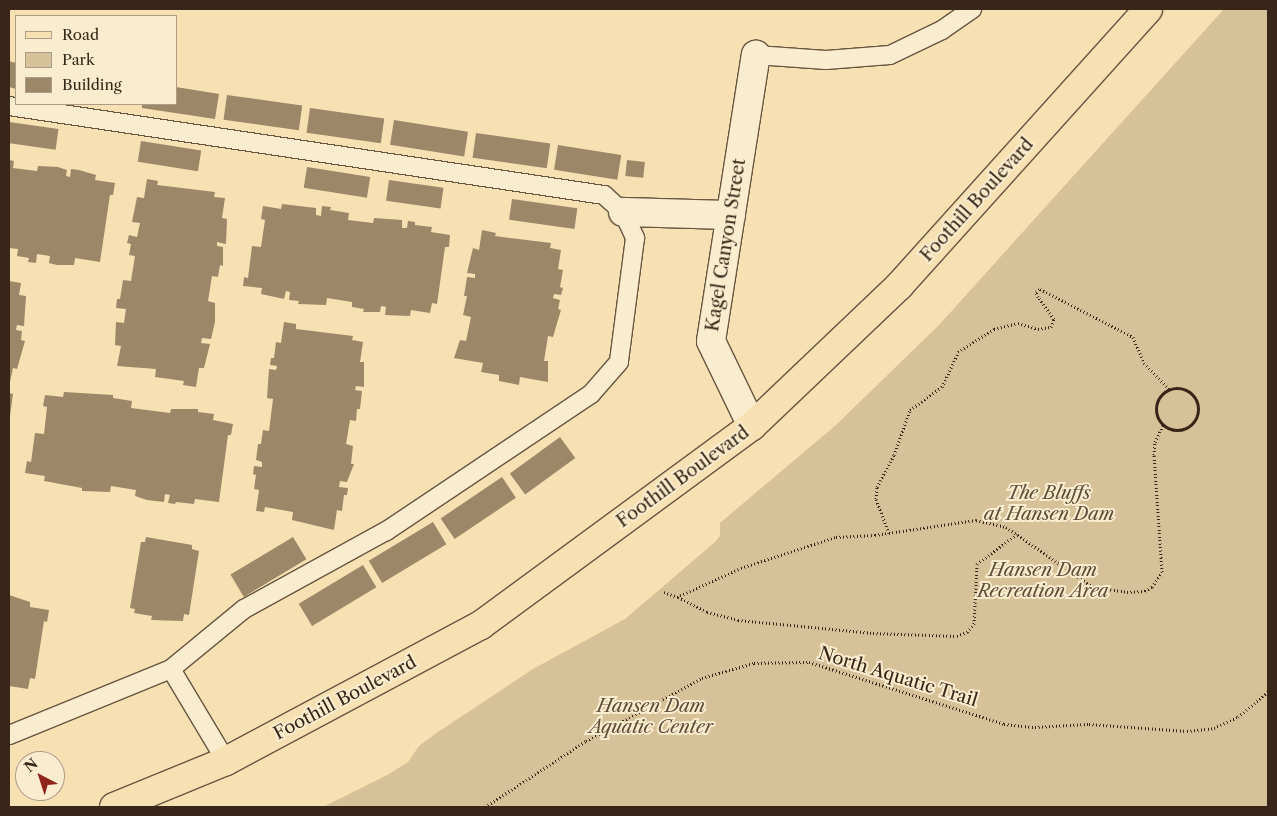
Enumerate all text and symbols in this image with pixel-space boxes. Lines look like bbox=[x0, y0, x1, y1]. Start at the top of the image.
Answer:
legend bbox=[15, 15, 178, 105]
text: Road bbox=[62, 25, 99, 44]
text: Park bbox=[62, 50, 95, 69]
text: Building bbox=[62, 75, 122, 94]
street label: Foothill Boulevard bbox=[916, 134, 1038, 266]
street label: Kagel Canyon Street bbox=[702, 157, 750, 333]
street label: Foothill Boulevard bbox=[613, 422, 753, 532]
park label: The Bluffs at Hansen Dam bbox=[984, 483, 1114, 526]
park label: Hansen Dam Recreation Area bbox=[977, 560, 1109, 602]
street label: North Aquatic Trail bbox=[815, 642, 981, 712]
street label: Foothill Boulevard bbox=[270, 651, 420, 745]
park label: Hansen Dam Aquatic Center bbox=[589, 696, 713, 739]
north arrow bbox=[15, 751, 65, 801]
text: N bbox=[21, 754, 41, 776]

